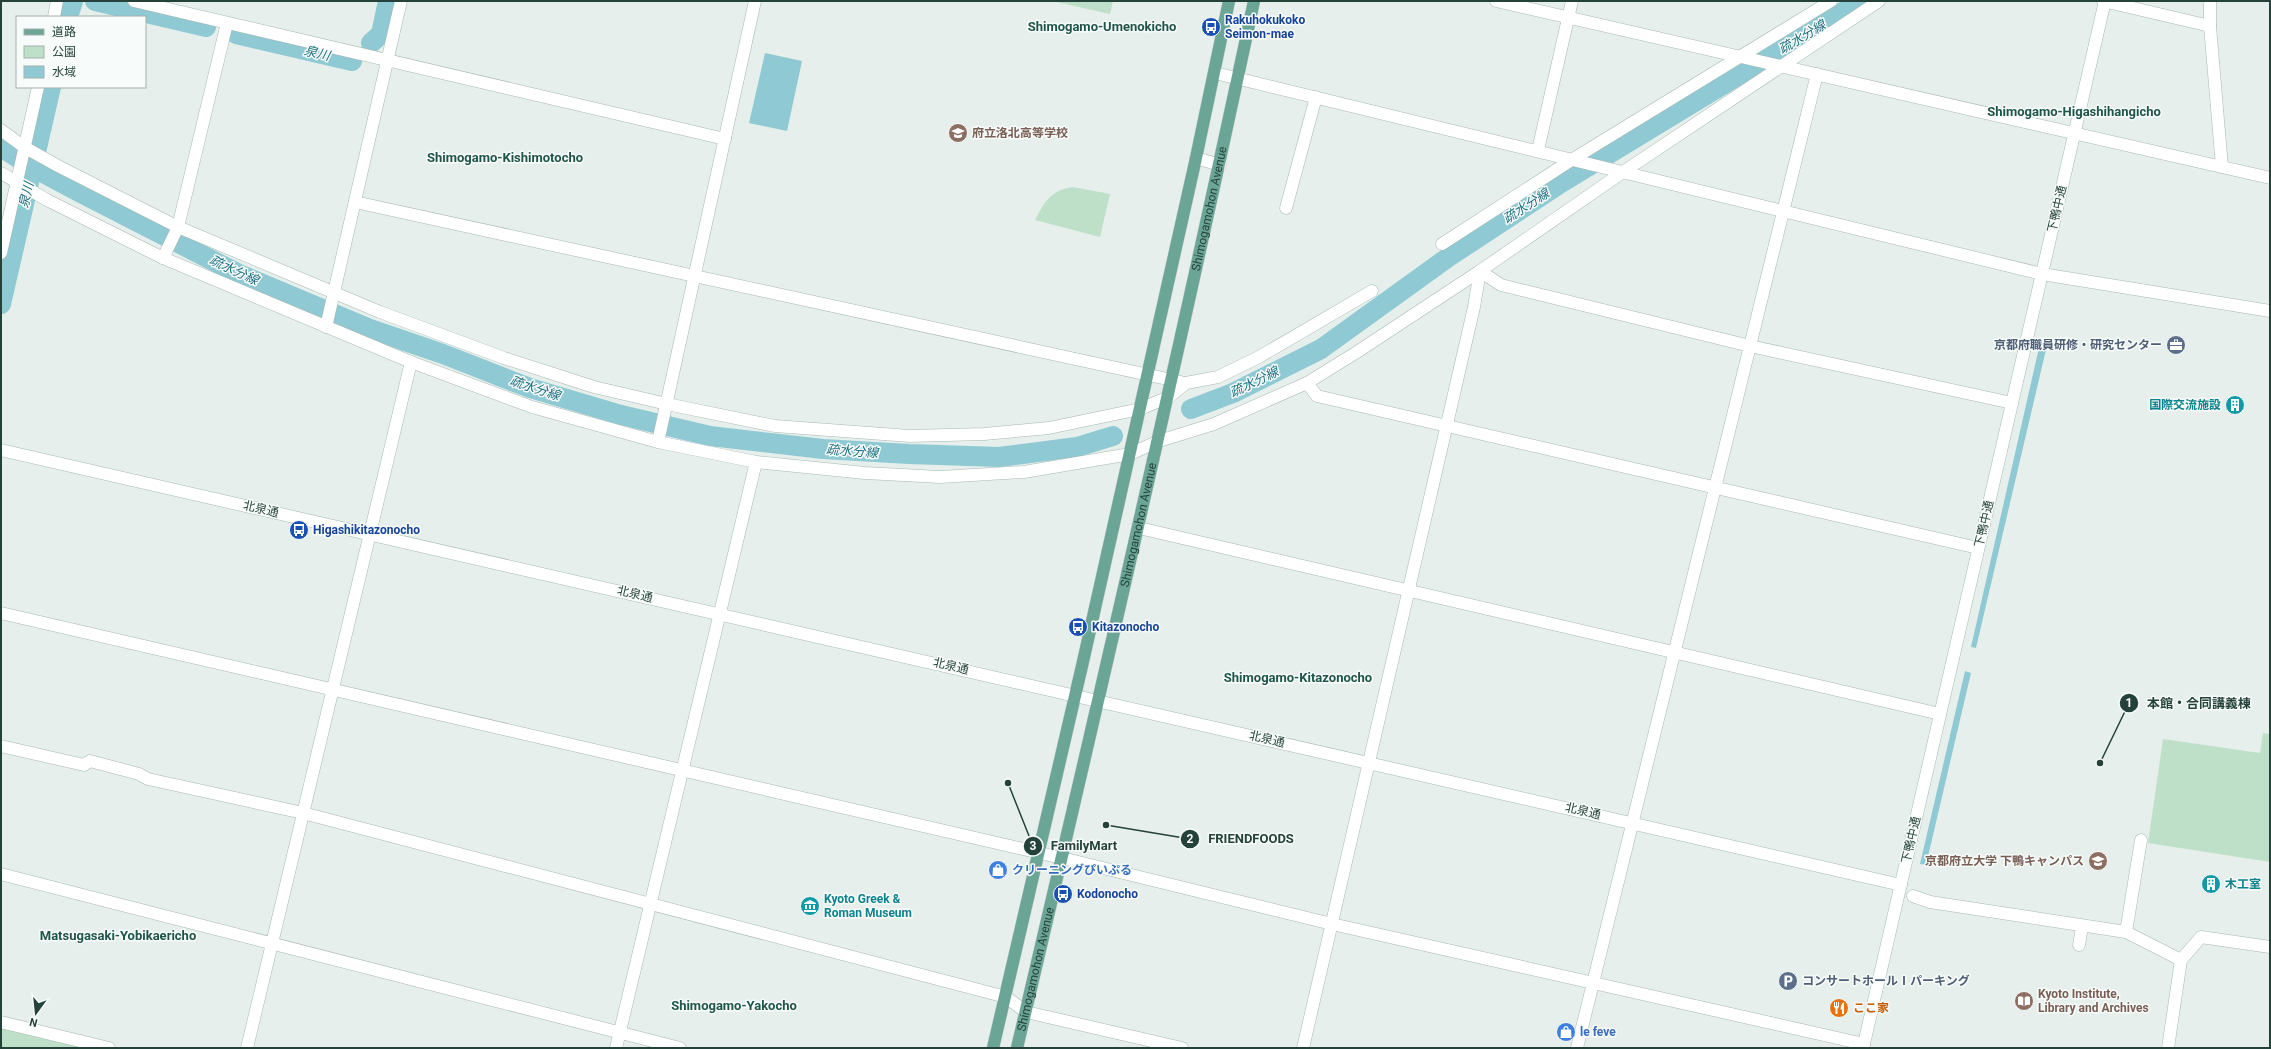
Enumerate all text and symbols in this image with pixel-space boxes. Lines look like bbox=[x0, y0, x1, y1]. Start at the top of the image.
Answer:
place label: Rakuhokukoko Seimon-mae bbox=[1225, 13, 1305, 41]
legend bbox=[16, 16, 146, 88]
bus stop icon: Rakuhokukoko Seimon-mae bbox=[1200, 16, 1222, 38]
water label: 疏水分線 bbox=[1776, 16, 1830, 57]
district label: Shimogamo-Umenokicho bbox=[1028, 19, 1176, 34]
text: 道路 bbox=[52, 25, 76, 39]
water label: 泉川 bbox=[303, 43, 333, 64]
text: 公園 bbox=[52, 45, 76, 59]
text: 水域 bbox=[52, 65, 76, 79]
district label: Shimogamo-Higashihangicho bbox=[1987, 104, 2161, 119]
school or university icon: 府立洛北高等学校 bbox=[947, 122, 969, 144]
place label: 府立洛北高等学校 bbox=[972, 126, 1068, 140]
street label: Shimogamohon Avenue bbox=[1189, 145, 1230, 272]
district label: Shimogamo-Kishimotocho bbox=[427, 150, 583, 165]
water label: 泉川 bbox=[16, 179, 37, 209]
water label: 疏水分線 bbox=[1500, 184, 1554, 226]
street label: 下鴨中通 bbox=[2045, 184, 2069, 234]
water label: 疏水分線 bbox=[207, 252, 263, 289]
office icon: 京都府職員研修・研究センター bbox=[2165, 334, 2187, 356]
place label: 京都府職員研修・研究センター bbox=[1994, 338, 2162, 352]
water label: 疏水分線 bbox=[1227, 363, 1282, 400]
water label: 疏水分線 bbox=[508, 373, 564, 404]
building icon: 国際交流施設 bbox=[2224, 394, 2246, 416]
place label: 国際交流施設 bbox=[2149, 398, 2221, 412]
water label: 疏水分線 bbox=[826, 442, 880, 460]
street label: Shimogamohon Avenue bbox=[1118, 461, 1159, 588]
street label: 北泉通 bbox=[242, 498, 280, 520]
street label: 下鴨中通 bbox=[1972, 499, 1996, 549]
bus stop icon: Higashikitazonocho bbox=[288, 519, 310, 541]
place label: Higashikitazonocho bbox=[313, 523, 420, 537]
street label: 北泉通 bbox=[616, 583, 654, 605]
bus stop icon: Kitazonocho bbox=[1067, 616, 1089, 638]
place label: Kitazonocho bbox=[1092, 620, 1160, 634]
street label: 北泉通 bbox=[932, 655, 970, 677]
district label: Shimogamo-Kitazonocho bbox=[1224, 670, 1372, 685]
callout: 本館・合同講義棟 bbox=[2119, 691, 2259, 716]
text: 1 bbox=[2126, 696, 2132, 710]
text: 本館・合同講義棟 bbox=[2147, 696, 2251, 711]
street label: 北泉通 bbox=[1248, 728, 1286, 750]
street label: 北泉通 bbox=[1564, 800, 1602, 822]
street label: 下鴨中通 bbox=[1899, 815, 1923, 865]
callout: FRIENDFOODS bbox=[1180, 826, 1302, 851]
text: FRIENDFOODS bbox=[1208, 831, 1294, 846]
text: 2 bbox=[1187, 832, 1194, 846]
callout: FamilyMart bbox=[1023, 833, 1125, 858]
text: FamilyMart bbox=[1051, 838, 1118, 853]
text: 3 bbox=[1030, 839, 1037, 853]
school or university icon: 京都府立大学 下鴨キャンパス bbox=[2087, 850, 2109, 872]
place label: 京都府立大学 下鴨キャンパス bbox=[1925, 854, 2084, 868]
shop icon: クリーニングぴいぷる bbox=[987, 859, 1009, 881]
place label: クリーニングぴいぷる bbox=[1012, 863, 1132, 877]
building icon: 木工室 bbox=[2200, 873, 2222, 895]
place label: 木工室 bbox=[2225, 877, 2261, 891]
bus stop icon: Kodonocho bbox=[1052, 883, 1074, 905]
place label: Kodonocho bbox=[1077, 887, 1138, 901]
place label: Kyoto Greek & Roman Museum bbox=[824, 892, 912, 920]
museum icon: Kyoto Greek & Roman Museum bbox=[799, 895, 821, 917]
street label: Shimogamohon Avenue bbox=[1014, 906, 1057, 1033]
district label: Matsugasaki-Yobikaericho bbox=[40, 928, 196, 943]
parking icon: コンサートホールⅠパーキング bbox=[1777, 970, 1799, 992]
place label: コンサートホールⅠパーキング bbox=[1802, 974, 1970, 988]
place label: Kyoto Institute, Library and Archives bbox=[2038, 987, 2149, 1015]
library icon: Kyoto Institute, Library and Archives bbox=[2013, 990, 2035, 1012]
north arrow bbox=[16, 993, 56, 1033]
restaurant icon: ここ家 bbox=[1828, 997, 1850, 1019]
district label: Shimogamo-Yakocho bbox=[671, 998, 797, 1013]
place label: ここ家 bbox=[1853, 1001, 1889, 1015]
text: N bbox=[28, 1015, 39, 1029]
shop icon: le feve bbox=[1555, 1021, 1577, 1043]
place label: le feve bbox=[1580, 1025, 1616, 1039]

